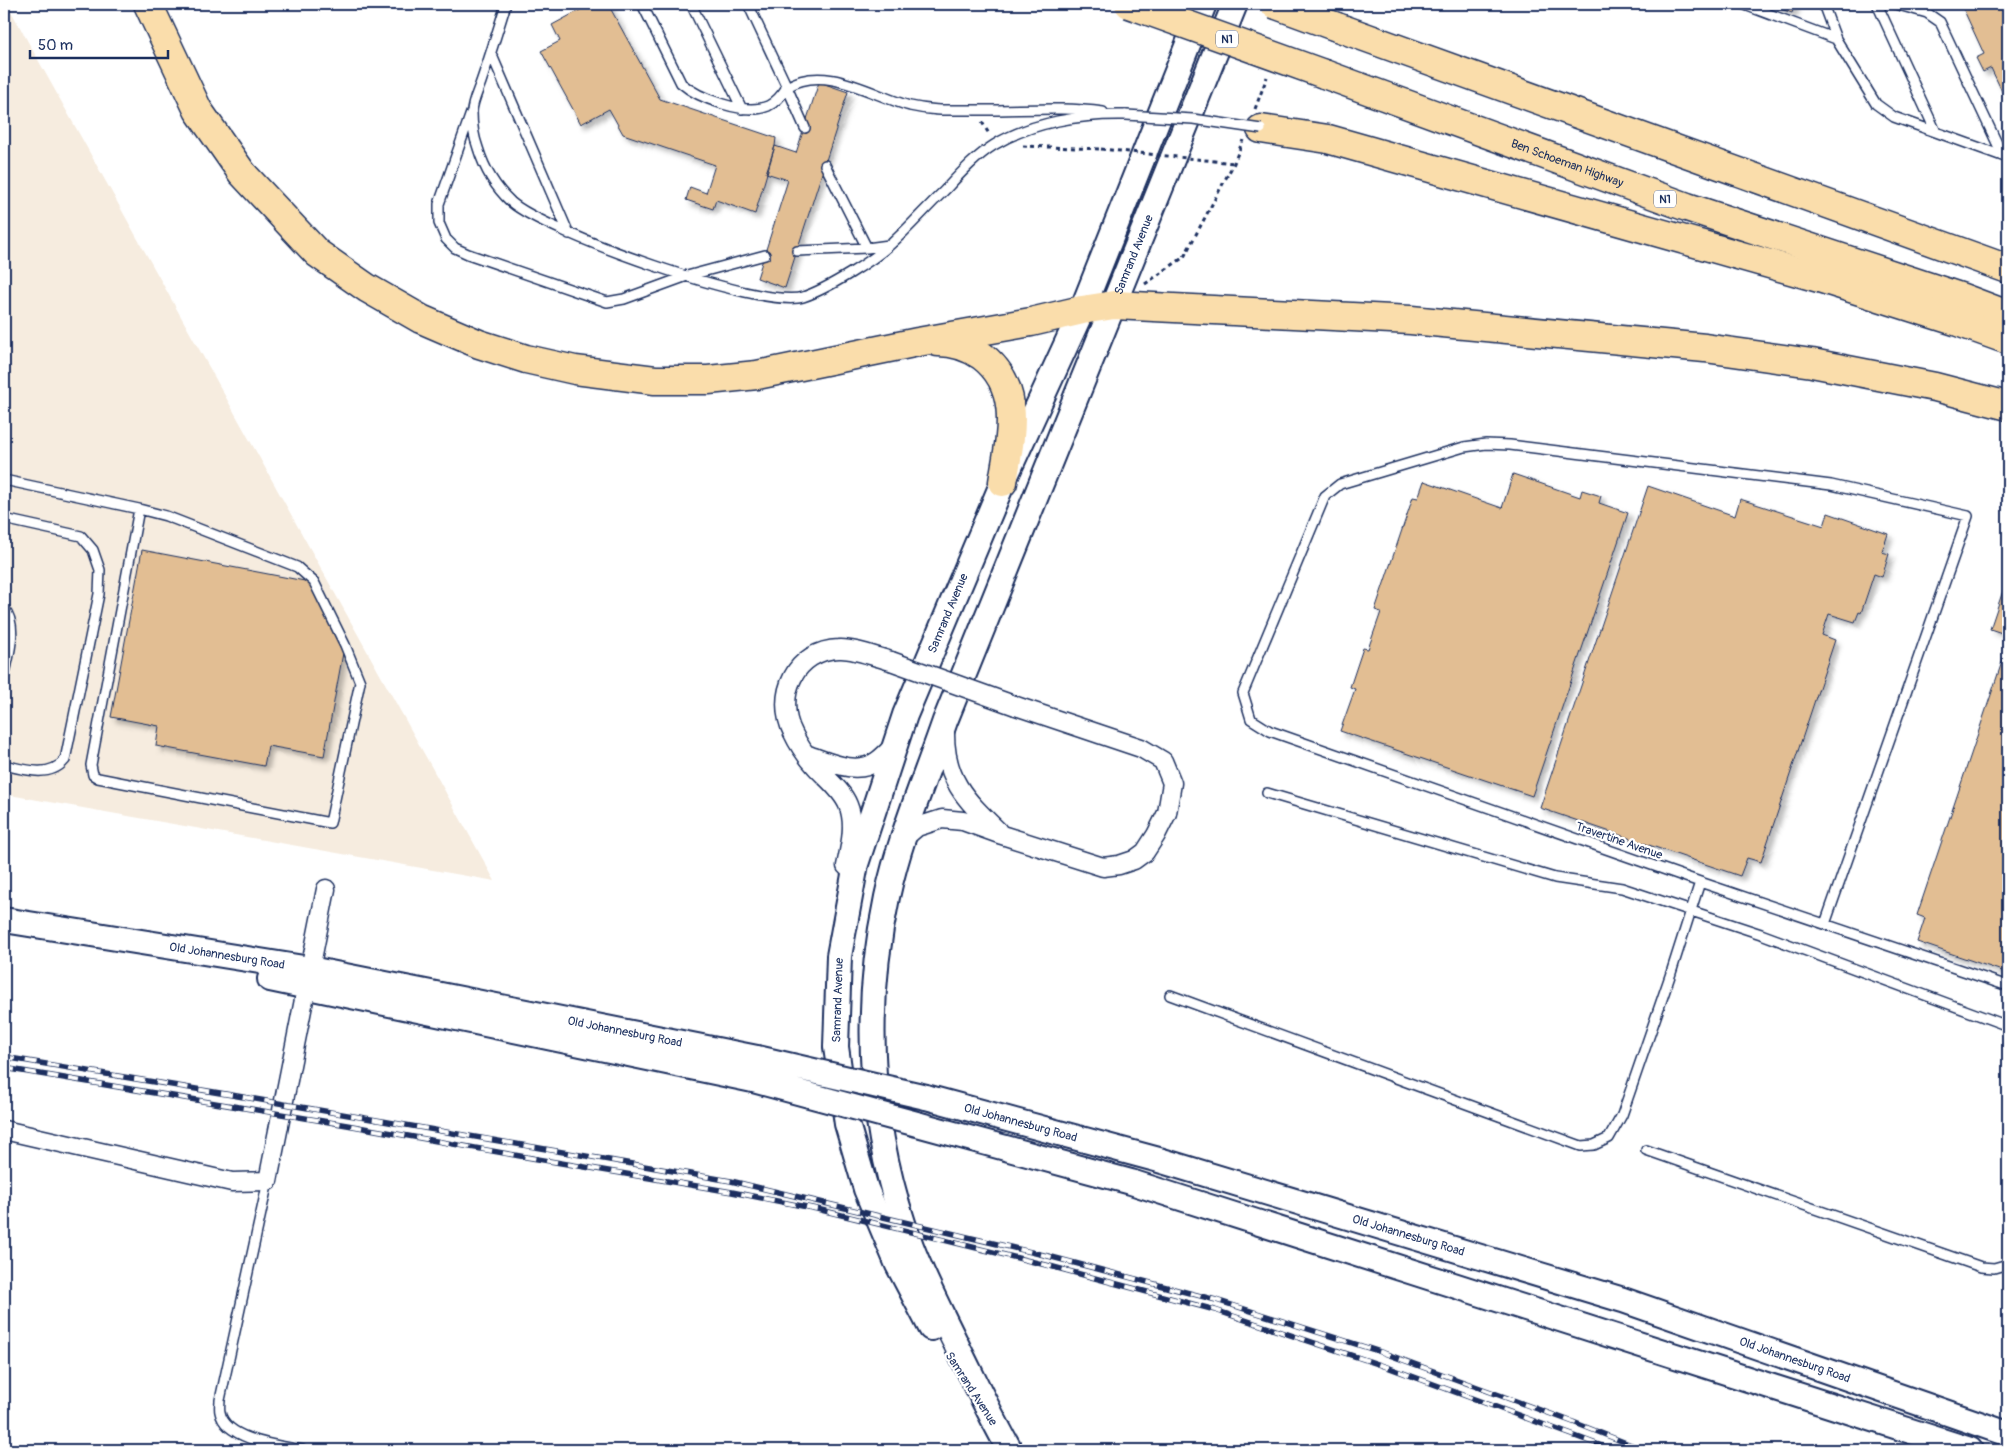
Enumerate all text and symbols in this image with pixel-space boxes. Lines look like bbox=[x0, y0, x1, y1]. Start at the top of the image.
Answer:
scale bar bbox=[30, 28, 168, 60]
road number: N1 bbox=[1216, 30, 1238, 48]
text: 50 m bbox=[38, 36, 73, 55]
street label: Ben Schoeman Highway bbox=[1509, 136, 1625, 191]
road number: N1 bbox=[1654, 190, 1676, 208]
street label: Samrand Avenue bbox=[1111, 212, 1157, 297]
street label: Samrand Avenue bbox=[924, 571, 971, 655]
street label: Travertine Avenue bbox=[1574, 819, 1664, 863]
street label: Old Johannesburg Road bbox=[168, 939, 286, 972]
street label: Samrand Avenue bbox=[829, 957, 846, 1043]
street label: Old Johannesburg Road bbox=[566, 1013, 684, 1050]
street label: Old Johannesburg Road bbox=[962, 1100, 1079, 1145]
street label: Old Johannesburg Road bbox=[1350, 1211, 1467, 1259]
street label: Old Johannesburg Road bbox=[1737, 1334, 1853, 1386]
street label: Samrand Avenue bbox=[942, 1349, 1000, 1429]

